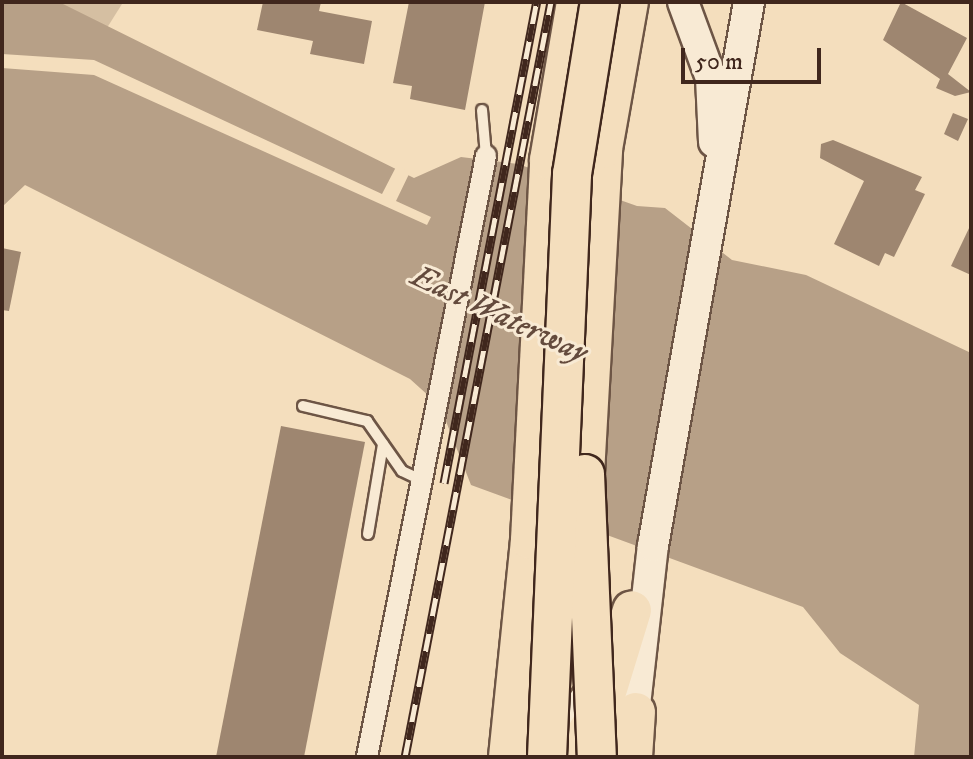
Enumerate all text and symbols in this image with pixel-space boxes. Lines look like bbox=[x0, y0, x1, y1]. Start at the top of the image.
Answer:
scale bar bbox=[685, 32, 825, 82]
text: 50 m bbox=[695, 47, 743, 77]
water label: East Waterway bbox=[405, 257, 593, 373]

